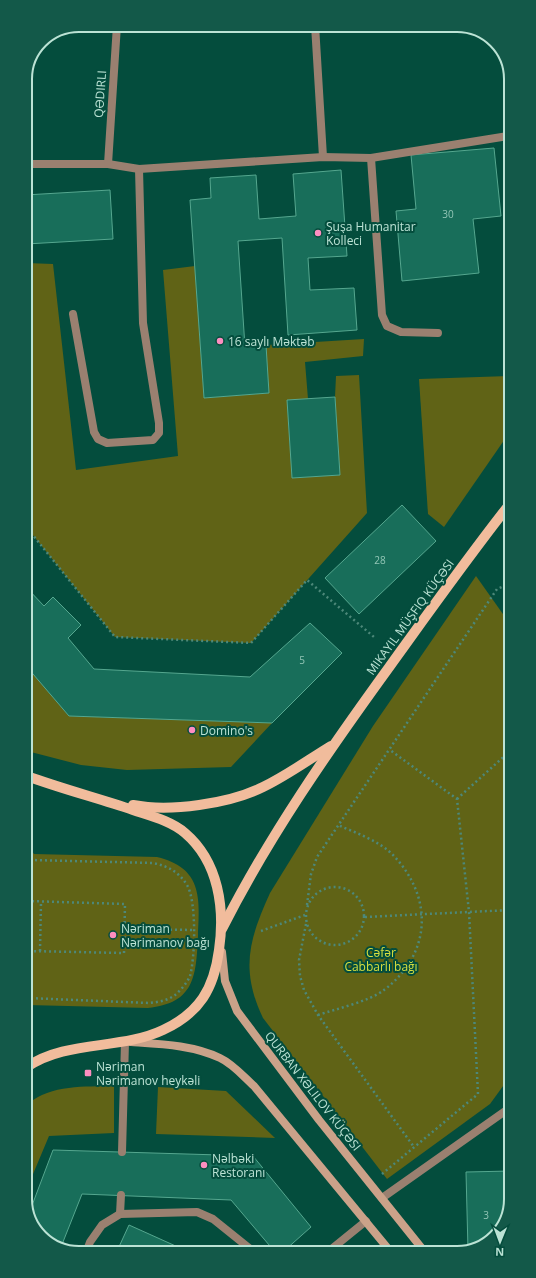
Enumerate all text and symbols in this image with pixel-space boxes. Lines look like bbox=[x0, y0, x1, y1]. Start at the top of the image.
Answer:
street label: QƏDIRLI bbox=[90, 70, 110, 118]
house number: 30 bbox=[442, 207, 454, 221]
place label: Şuşa Humanitar Kolleci bbox=[326, 218, 416, 249]
marker: Şuşa Humanitar Kolleci bbox=[313, 228, 323, 238]
place label: 16 saylı Məktəb bbox=[228, 333, 315, 350]
marker: 16 saylı Məktəb bbox=[215, 336, 225, 346]
house number: 28 bbox=[374, 553, 386, 567]
street label: MIKAYIL MÜŞFIQ KÜÇƏSI bbox=[362, 556, 458, 678]
house number: 5 bbox=[299, 653, 305, 667]
place label: Domino's bbox=[200, 722, 253, 739]
marker: Domino's bbox=[187, 725, 197, 735]
place label: Nəriman Nərimanov bağı bbox=[121, 920, 210, 951]
marker: Nəriman Nərimanov bağı bbox=[108, 930, 118, 940]
park label: Cəfər Cabbarlı bağı bbox=[344, 944, 418, 975]
street label: QURBAN XƏLILOV KÜÇƏSI bbox=[261, 1028, 365, 1154]
place label: Nəriman Nərimanov heykəli bbox=[96, 1058, 200, 1089]
marker: Nəriman Nərimanov heykəli bbox=[83, 1068, 93, 1078]
place label: Nəlbəki Restoranı bbox=[212, 1150, 265, 1181]
marker: Nəlbəki Restoranı bbox=[199, 1160, 209, 1170]
house number: 3 bbox=[483, 1208, 489, 1222]
north arrow bbox=[480, 1222, 520, 1262]
text: N bbox=[495, 1245, 504, 1260]

